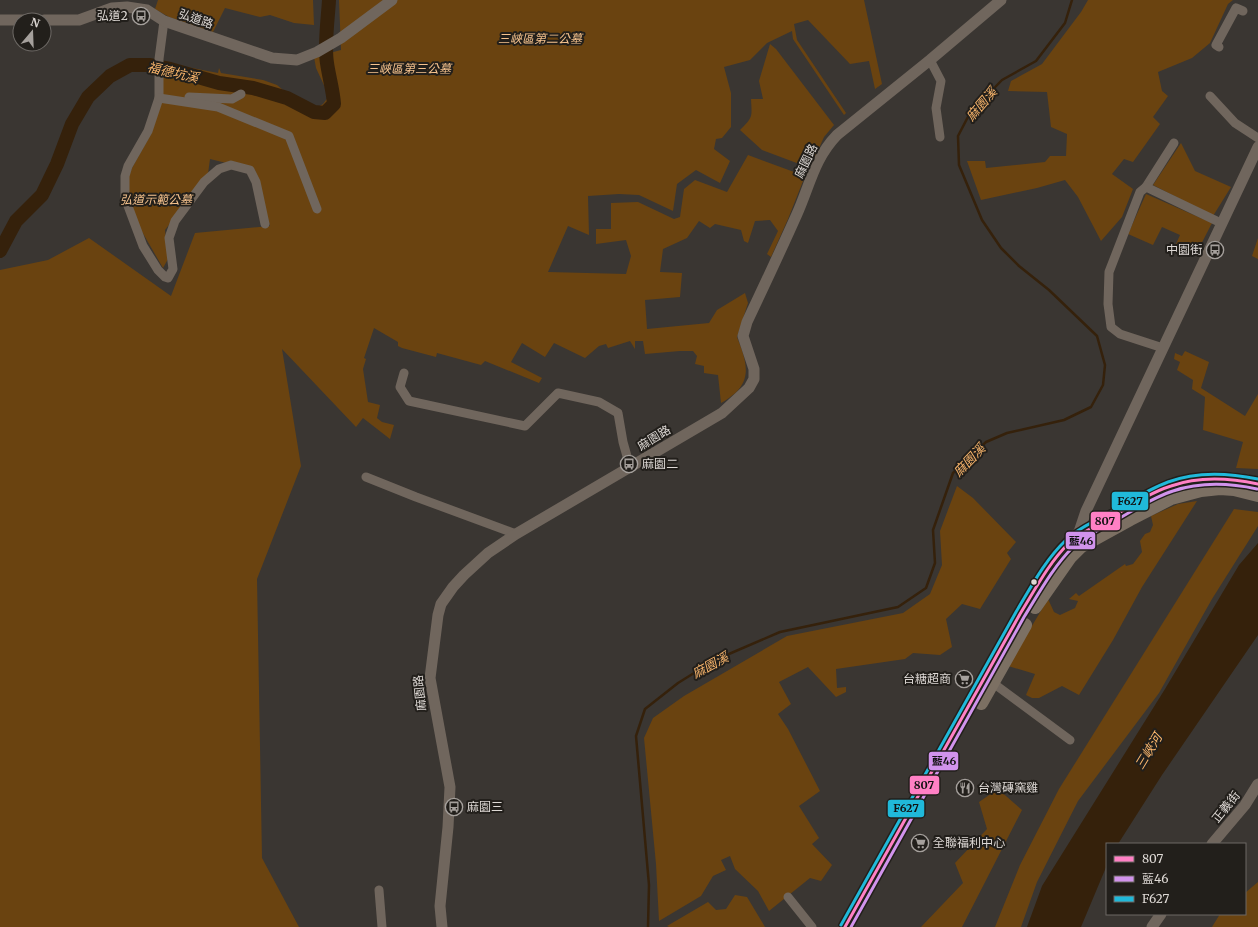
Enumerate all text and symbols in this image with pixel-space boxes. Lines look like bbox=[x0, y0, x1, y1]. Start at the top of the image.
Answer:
bus stop icon: 弘道2 bbox=[131, 6, 151, 26]
street label: 弘道路 bbox=[177, 6, 216, 31]
place label: 弘道2 bbox=[97, 8, 128, 23]
north arrow bbox=[12, 12, 52, 52]
text: N bbox=[29, 15, 42, 31]
park label: 三峽區第二公墓 bbox=[498, 31, 584, 46]
water label: 福德坑溪 bbox=[146, 58, 202, 87]
park label: 三峽區第三公墓 bbox=[367, 61, 453, 76]
water label: 麻園溪 bbox=[962, 83, 1002, 125]
street label: 麻園路 bbox=[791, 141, 820, 180]
park label: 弘道示範公墓 bbox=[120, 192, 194, 207]
bus stop icon: 中園街 bbox=[1205, 240, 1225, 260]
place label: 中園街 bbox=[1166, 242, 1202, 257]
street label: 麻園路 bbox=[634, 422, 673, 453]
water label: 麻園溪 bbox=[950, 439, 990, 480]
bus stop icon: 麻園二 bbox=[619, 454, 639, 474]
place label: 麻園二 bbox=[642, 456, 678, 471]
line badge: F627 bbox=[1111, 491, 1149, 511]
text: F627 bbox=[1117, 494, 1143, 508]
line badge: 807 bbox=[1090, 511, 1121, 531]
text: 807 bbox=[1095, 514, 1116, 528]
line badge: 藍46 bbox=[1065, 531, 1096, 550]
text: 藍46 bbox=[1069, 534, 1094, 548]
unlabelled marker bbox=[1029, 577, 1039, 587]
water label: 麻園溪 bbox=[689, 648, 733, 682]
supermarket icon: 台糖超商 bbox=[954, 669, 974, 689]
place label: 台糖超商 bbox=[903, 671, 951, 686]
street label: 麻園路 bbox=[410, 674, 429, 712]
water label: 三峽河 bbox=[1131, 728, 1167, 772]
line badge: 藍46 bbox=[928, 751, 959, 771]
text: 藍46 bbox=[932, 754, 957, 768]
line badge: 807 bbox=[909, 775, 940, 795]
text: 807 bbox=[914, 778, 935, 792]
restaurant icon: 台灣磚窯雞 bbox=[955, 778, 975, 798]
place label: 台灣磚窯雞 bbox=[978, 780, 1038, 795]
street label: 正義街 bbox=[1208, 788, 1243, 825]
bus stop icon: 麻園三 bbox=[444, 797, 464, 817]
place label: 麻園三 bbox=[467, 799, 503, 814]
line badge: F627 bbox=[887, 799, 925, 818]
text: F627 bbox=[893, 801, 919, 815]
supermarket icon: 全聯福利中心 bbox=[910, 833, 930, 853]
place label: 全聯福利中心 bbox=[933, 835, 1005, 850]
legend bbox=[1106, 843, 1246, 915]
text: 807 bbox=[1142, 851, 1164, 866]
text: 藍46 bbox=[1142, 871, 1169, 886]
text: F627 bbox=[1142, 891, 1169, 906]

